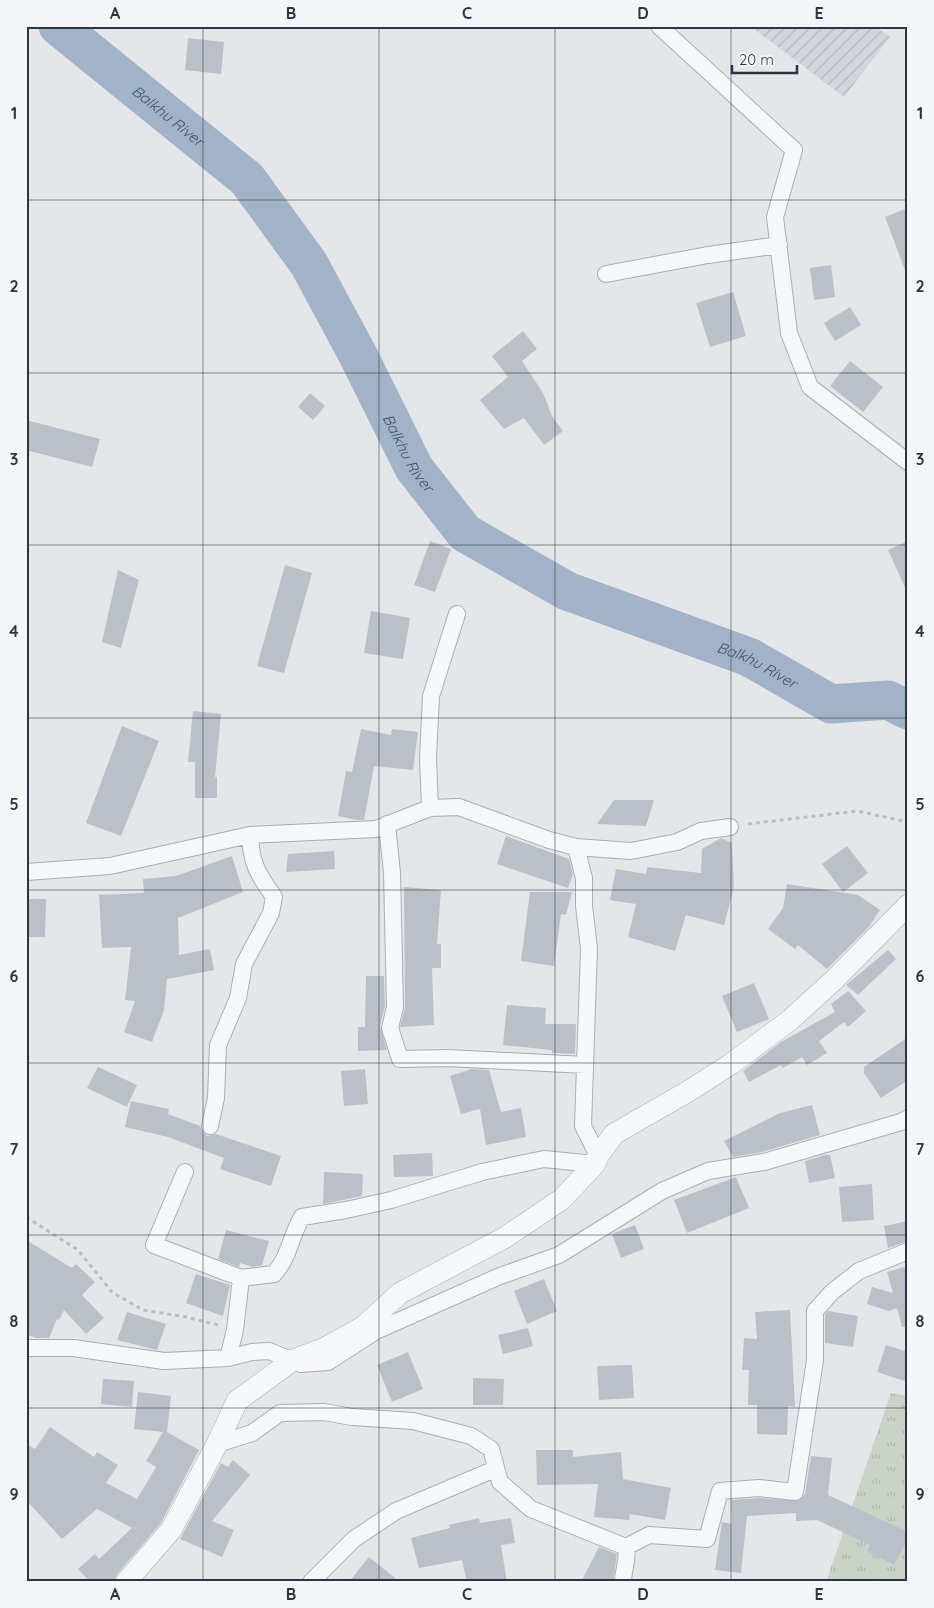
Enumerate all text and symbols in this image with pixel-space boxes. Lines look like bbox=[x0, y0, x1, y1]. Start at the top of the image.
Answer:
text: A bbox=[110, 3, 121, 23]
text: B bbox=[286, 3, 296, 23]
text: C bbox=[462, 3, 472, 23]
text: D bbox=[637, 3, 649, 23]
text: E bbox=[814, 3, 824, 23]
scale bar bbox=[732, 42, 796, 74]
text: 20 m bbox=[739, 50, 774, 69]
water label: Balkhu River bbox=[129, 81, 210, 151]
text: 1 bbox=[11, 103, 17, 123]
text: 1 bbox=[917, 103, 923, 123]
text: 2 bbox=[9, 276, 19, 296]
text: 2 bbox=[915, 276, 925, 296]
water label: Balkhu River bbox=[379, 411, 440, 497]
text: 3 bbox=[10, 449, 18, 469]
text: 3 bbox=[916, 449, 924, 469]
text: 4 bbox=[9, 621, 19, 641]
text: 4 bbox=[915, 621, 925, 641]
water label: Balkhu River bbox=[715, 637, 803, 693]
text: 5 bbox=[9, 794, 19, 814]
text: 5 bbox=[915, 794, 925, 814]
text: 6 bbox=[10, 966, 19, 986]
text: 6 bbox=[916, 966, 925, 986]
text: 7 bbox=[10, 1139, 19, 1159]
text: 7 bbox=[916, 1139, 925, 1159]
text: 8 bbox=[10, 1311, 19, 1331]
text: 8 bbox=[916, 1311, 925, 1331]
text: 9 bbox=[9, 1484, 19, 1504]
text: 9 bbox=[915, 1484, 925, 1504]
text: A bbox=[110, 1584, 121, 1604]
text: B bbox=[286, 1584, 296, 1604]
text: C bbox=[462, 1584, 472, 1604]
text: D bbox=[637, 1584, 649, 1604]
text: E bbox=[814, 1584, 824, 1604]

